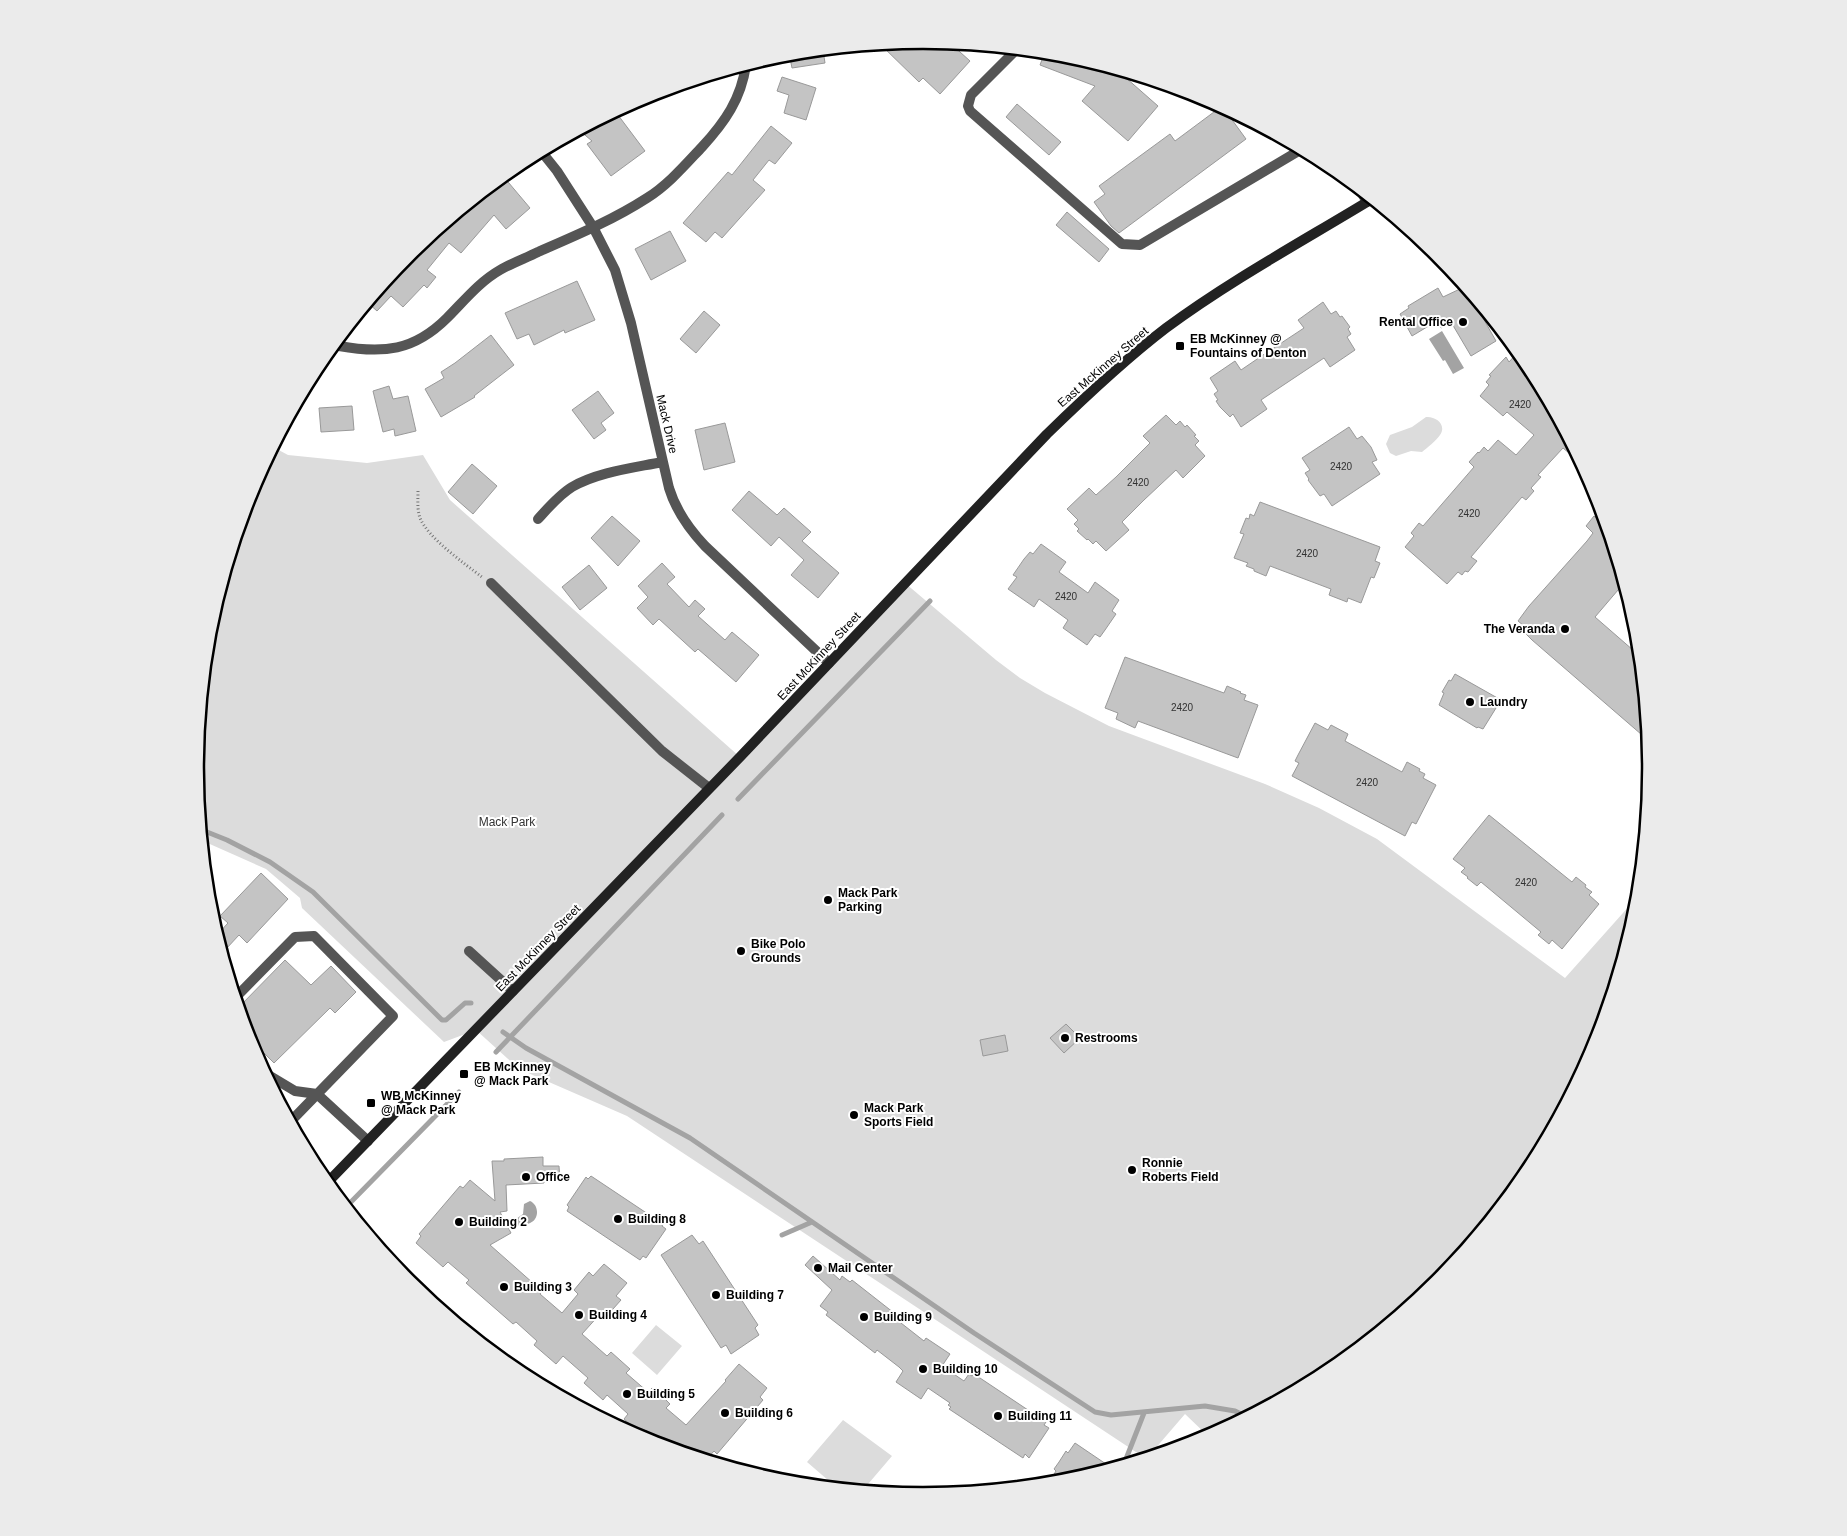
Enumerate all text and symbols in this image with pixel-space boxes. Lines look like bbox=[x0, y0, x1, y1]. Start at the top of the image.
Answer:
place label: Rental Office bbox=[1379, 315, 1453, 329]
marker: Rental Office bbox=[1457, 316, 1469, 328]
street label: East McKinney Street bbox=[1055, 323, 1152, 410]
place label: EB McKinney @ Fountains of Denton bbox=[1190, 332, 1307, 360]
marker: EB McKinney @ Fountains of Denton bbox=[1174, 340, 1186, 352]
street label: Mack Drive bbox=[653, 393, 681, 455]
house number: 2420 bbox=[1509, 399, 1532, 410]
house number: 2420 bbox=[1330, 461, 1353, 472]
house number: 2420 bbox=[1127, 477, 1150, 488]
house number: 2420 bbox=[1458, 508, 1481, 519]
house number: 2420 bbox=[1296, 548, 1319, 559]
house number: 2420 bbox=[1055, 591, 1078, 602]
street label: East McKinney Street bbox=[775, 609, 864, 703]
place label: The Veranda bbox=[1484, 622, 1555, 636]
marker: The Veranda bbox=[1559, 623, 1571, 635]
place label: Laundry bbox=[1480, 695, 1528, 709]
marker: Laundry bbox=[1464, 696, 1476, 708]
house number: 2420 bbox=[1171, 702, 1194, 713]
house number: 2420 bbox=[1356, 777, 1379, 788]
park label: Mack Park bbox=[479, 815, 536, 829]
house number: 2420 bbox=[1515, 877, 1538, 888]
place label: Mack Park Parking bbox=[838, 886, 898, 914]
marker: Mack Park Parking bbox=[822, 894, 834, 906]
street label: East McKinney Street bbox=[493, 901, 584, 994]
place label: Bike Polo Grounds bbox=[751, 937, 806, 965]
marker: Bike Polo Grounds bbox=[735, 945, 747, 957]
place label: Restrooms bbox=[1075, 1031, 1138, 1045]
marker: Restrooms bbox=[1059, 1032, 1071, 1044]
place label: EB McKinney @ Mack Park bbox=[474, 1060, 551, 1088]
marker: EB McKinney @ Mack Park bbox=[458, 1068, 470, 1080]
place label: WB McKinney @ Mack Park bbox=[381, 1089, 461, 1117]
marker: WB McKinney @ Mack Park bbox=[365, 1097, 377, 1109]
place label: Mack Park Sports Field bbox=[864, 1101, 933, 1129]
marker: Mack Park Sports Field bbox=[848, 1109, 860, 1121]
place label: Ronnie Roberts Field bbox=[1142, 1156, 1219, 1184]
marker: Ronnie Roberts Field bbox=[1126, 1164, 1138, 1176]
place label: Office bbox=[536, 1170, 570, 1184]
marker: Office bbox=[520, 1171, 532, 1183]
place label: Building 8 bbox=[628, 1212, 686, 1226]
marker: Building 8 bbox=[612, 1213, 624, 1225]
place label: Building 2 bbox=[469, 1215, 527, 1229]
marker: Building 2 bbox=[453, 1216, 465, 1228]
place label: Mail Center bbox=[828, 1261, 893, 1275]
marker: Mail Center bbox=[812, 1262, 824, 1274]
place label: Building 3 bbox=[514, 1280, 572, 1294]
marker: Building 3 bbox=[498, 1281, 510, 1293]
place label: Building 7 bbox=[726, 1288, 784, 1302]
marker: Building 7 bbox=[710, 1289, 722, 1301]
place label: Building 4 bbox=[589, 1308, 647, 1322]
marker: Building 4 bbox=[573, 1309, 585, 1321]
place label: Building 9 bbox=[874, 1310, 932, 1324]
marker: Building 9 bbox=[858, 1311, 870, 1323]
place label: Building 10 bbox=[933, 1362, 998, 1376]
marker: Building 10 bbox=[917, 1363, 929, 1375]
place label: Building 5 bbox=[637, 1387, 695, 1401]
marker: Building 5 bbox=[621, 1388, 633, 1400]
place label: Building 6 bbox=[735, 1406, 793, 1420]
marker: Building 6 bbox=[719, 1407, 731, 1419]
place label: Building 11 bbox=[1008, 1409, 1072, 1423]
marker: Building 11 bbox=[992, 1410, 1004, 1422]

